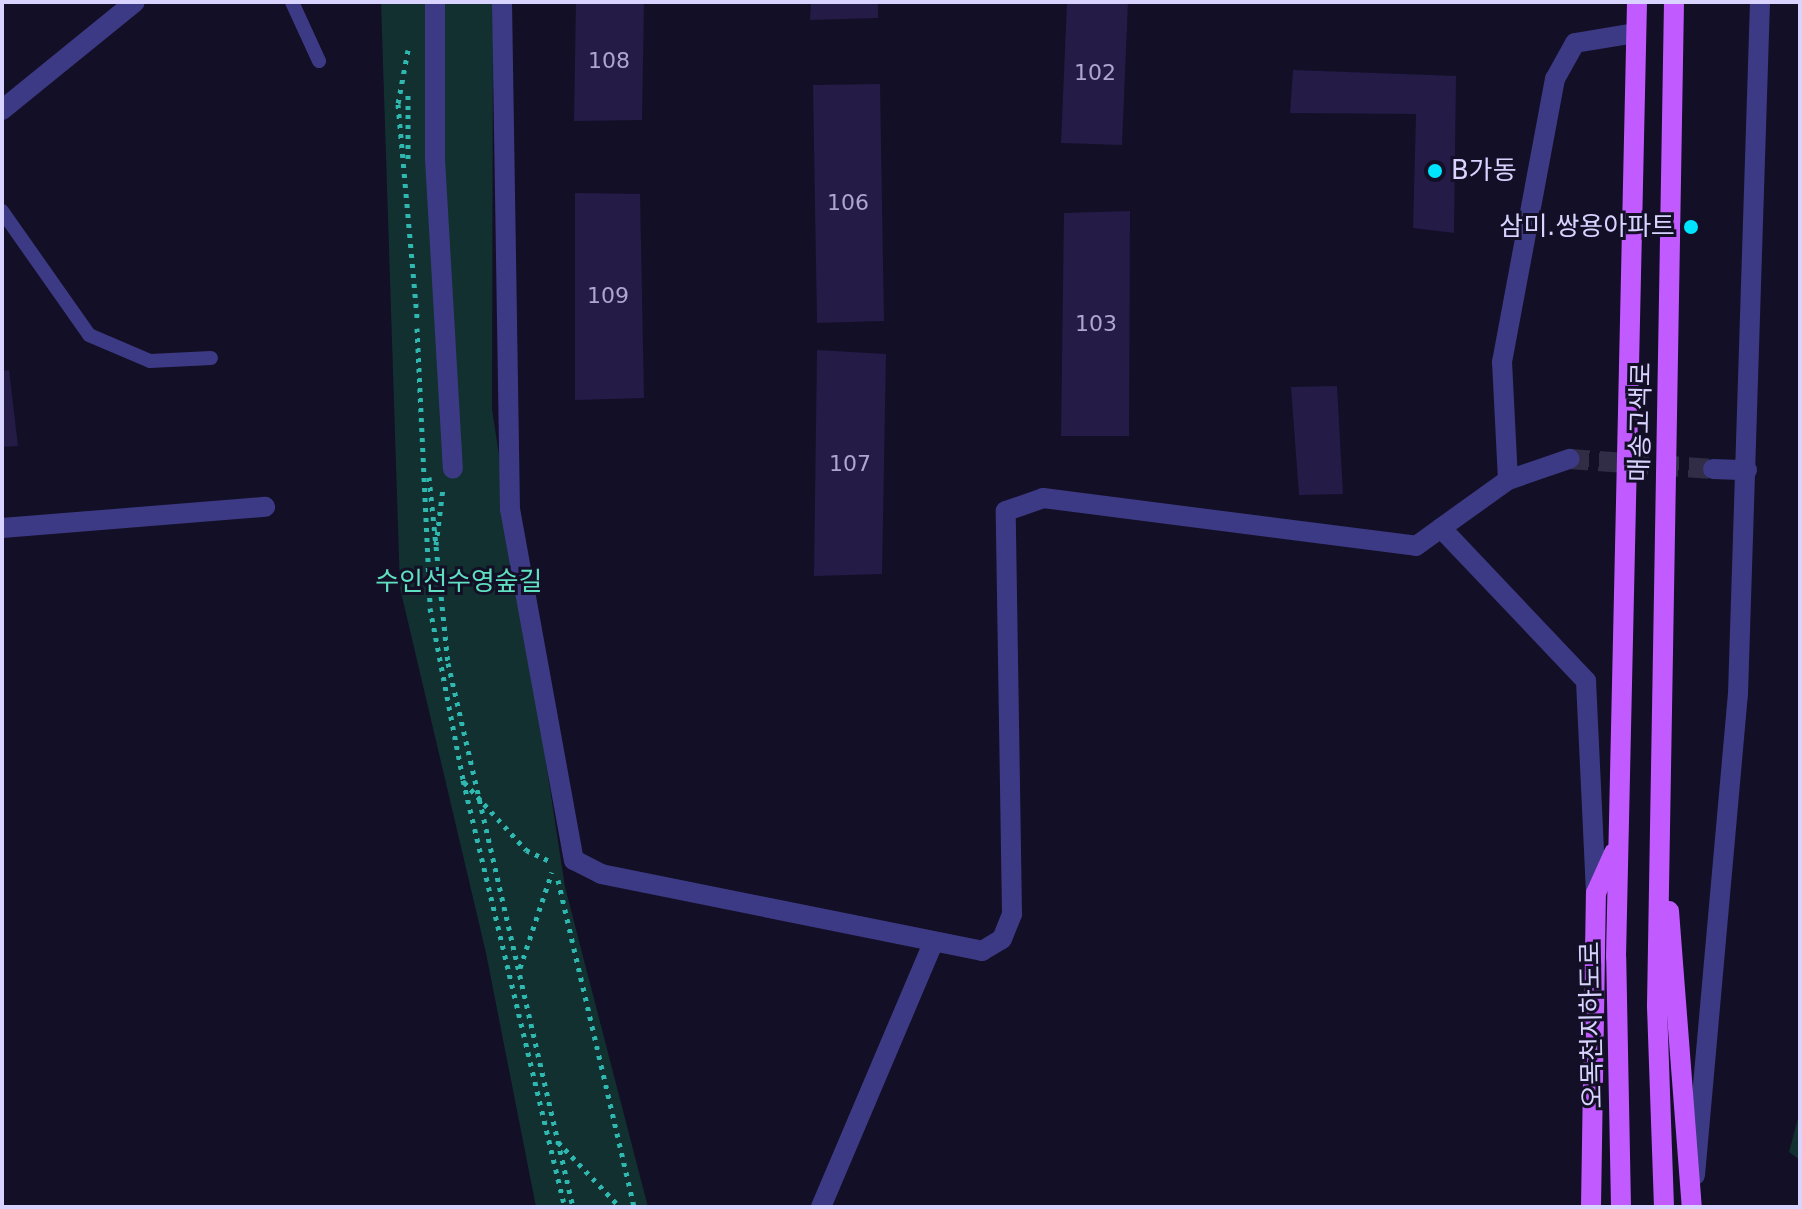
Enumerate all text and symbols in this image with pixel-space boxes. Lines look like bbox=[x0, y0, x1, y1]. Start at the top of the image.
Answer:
house number: 108 bbox=[588, 48, 630, 74]
house number: 102 bbox=[1074, 60, 1116, 86]
place label: B가동 bbox=[1451, 155, 1517, 187]
marker: B가동 bbox=[1426, 162, 1444, 180]
house number: 106 bbox=[827, 190, 869, 216]
place label: 삼미.쌍용아파트 bbox=[1499, 211, 1675, 243]
marker: 삼미.쌍용아파트 bbox=[1682, 218, 1700, 236]
house number: 109 bbox=[587, 283, 629, 309]
house number: 103 bbox=[1075, 311, 1117, 337]
street label: 매송고색로 bbox=[1624, 362, 1658, 482]
house number: 107 bbox=[829, 451, 871, 477]
park label: 수인선수영숲길 bbox=[375, 566, 543, 598]
street label: 오목천지하도로 bbox=[1575, 941, 1609, 1109]

